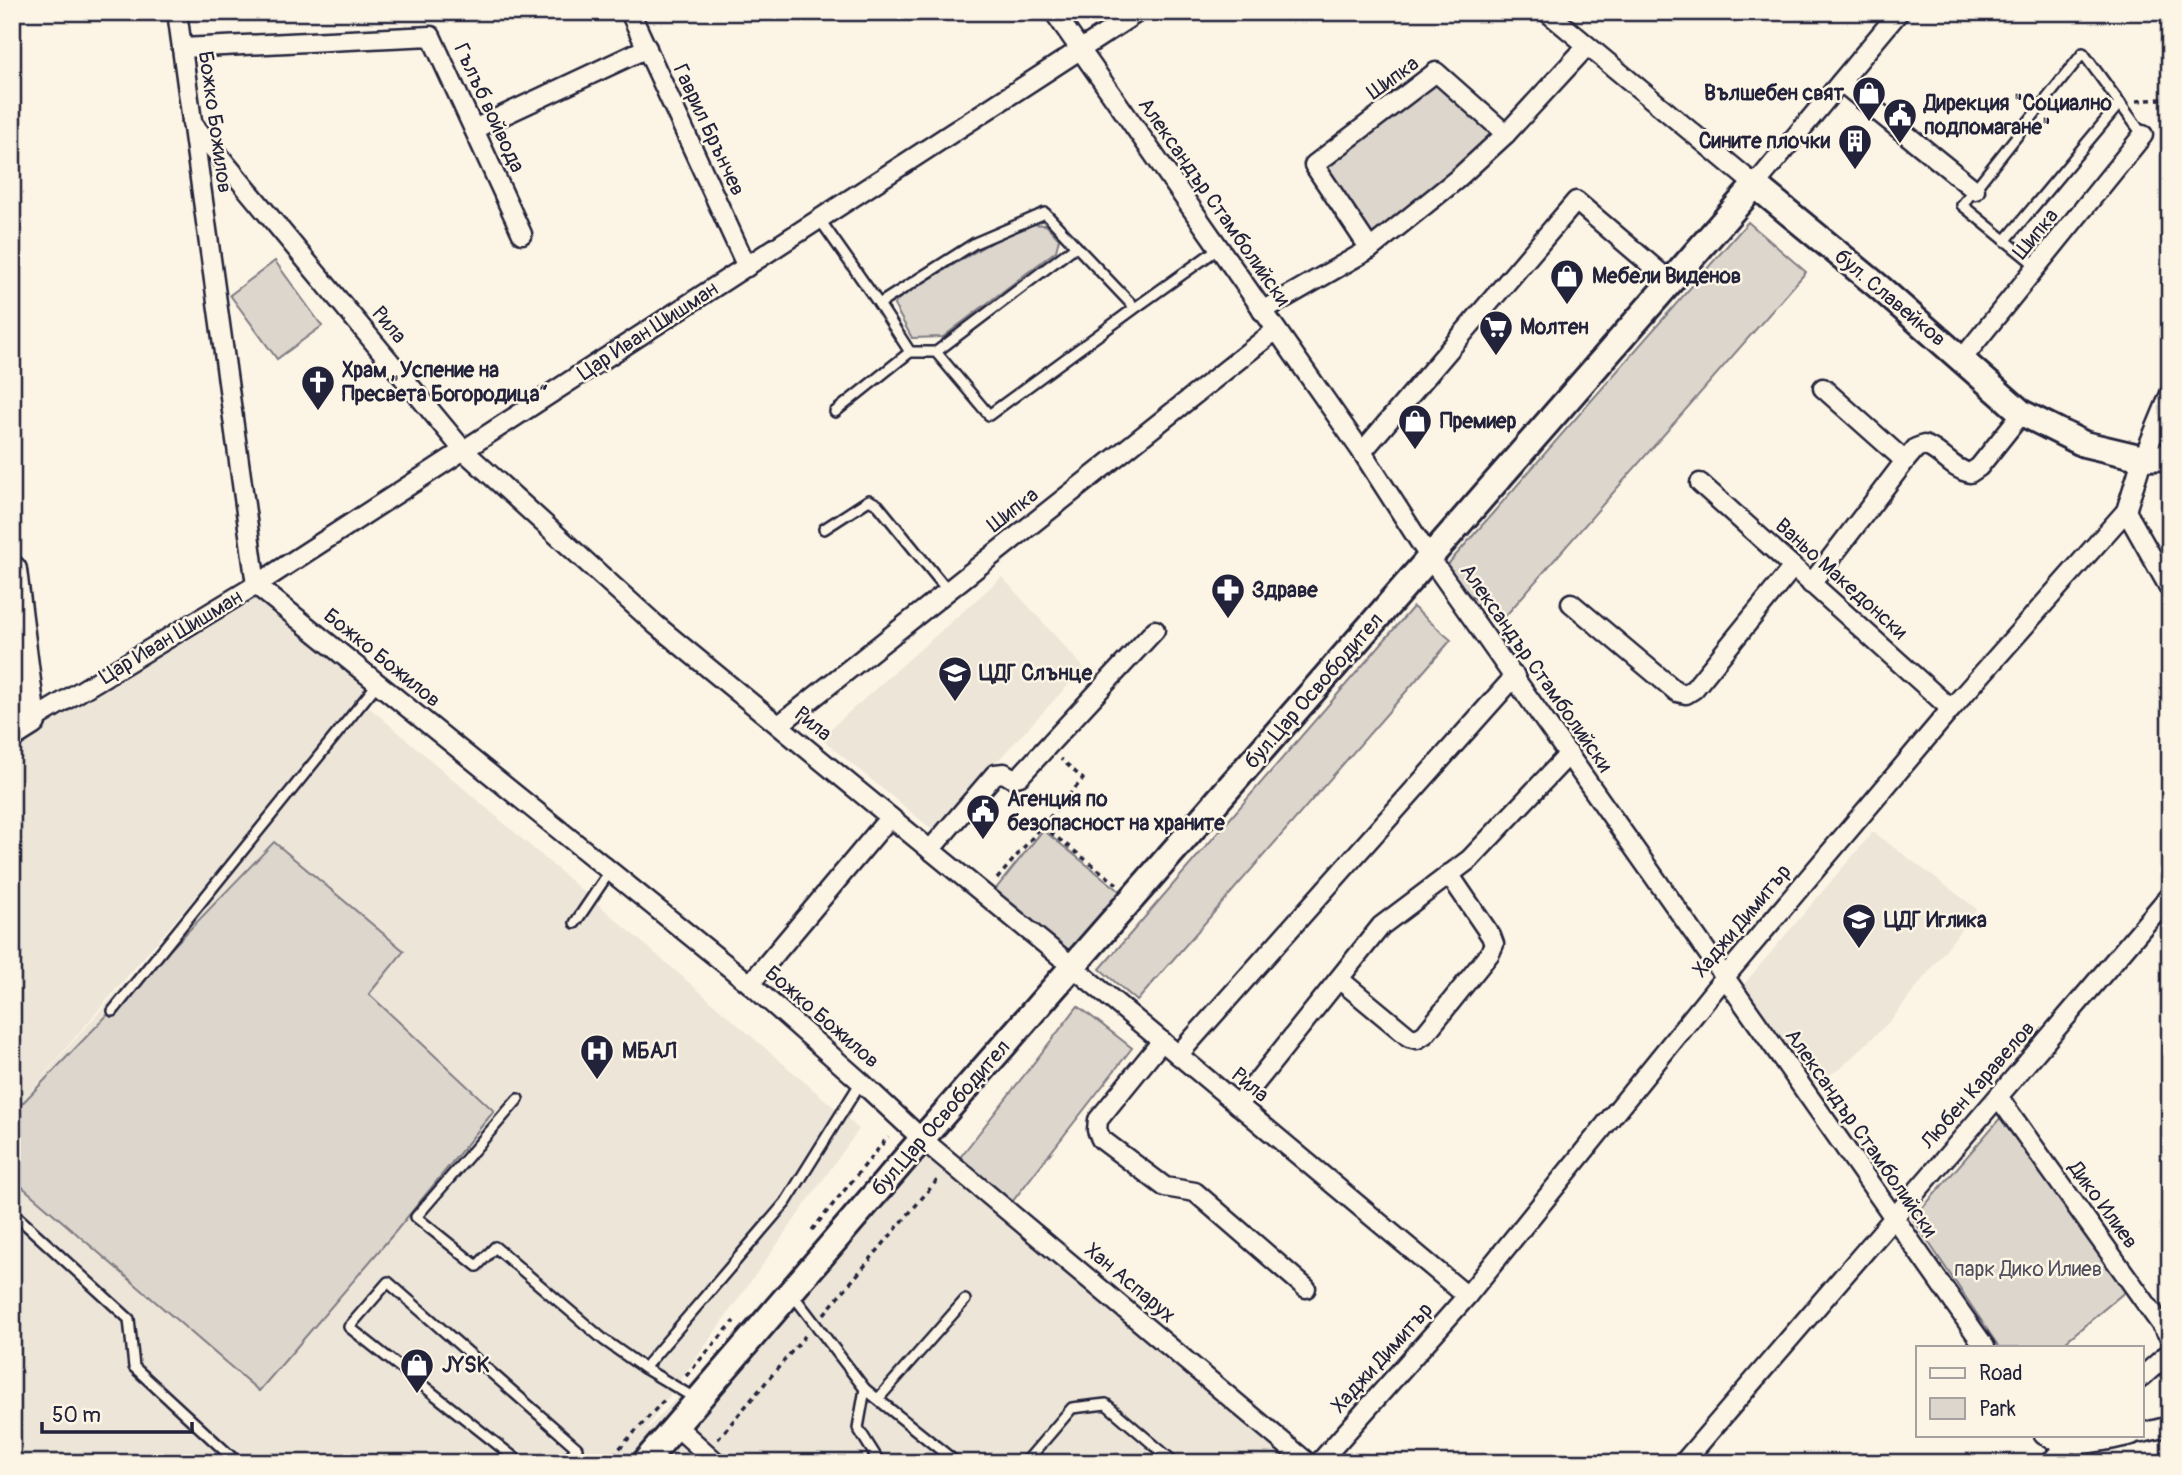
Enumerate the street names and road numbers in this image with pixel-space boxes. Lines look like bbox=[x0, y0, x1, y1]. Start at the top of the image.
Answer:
street label: Гълъб войвода bbox=[447, 39, 531, 177]
street label: Божко Божилов bbox=[192, 49, 238, 195]
street label: Шипка bbox=[1362, 50, 1424, 106]
street label: Гаврил Брънчев bbox=[667, 60, 751, 200]
street label: Александър Стамболийски bbox=[1132, 92, 1296, 312]
street label: Шипка bbox=[2007, 203, 2065, 265]
street label: бул. Славейков bbox=[1828, 243, 1952, 353]
street label: Цар Иван Шишман bbox=[573, 275, 723, 387]
street label: Рила bbox=[366, 301, 412, 349]
street label: Шипка bbox=[982, 482, 1044, 538]
street label: Ваньо Македонски bbox=[1769, 512, 1913, 646]
street label: Александър Стамболийски bbox=[1454, 558, 1618, 778]
street label: Цар Иван Шишман bbox=[94, 584, 248, 690]
street label: Божко Божилов bbox=[318, 602, 446, 714]
street label: бул.Цар Освободител bbox=[1239, 607, 1389, 775]
street label: Рила bbox=[789, 701, 837, 747]
street label: Хаджи Димитър bbox=[1687, 859, 1797, 983]
street label: Божко Божилов bbox=[759, 960, 885, 1074]
street label: Любен Каравелов bbox=[1914, 1015, 2041, 1155]
street label: Александър Стамболийски bbox=[1779, 1023, 1943, 1243]
street label: бул.Цар Освободител bbox=[866, 1034, 1016, 1202]
street label: Рила bbox=[1226, 1062, 1274, 1108]
street label: Дико Илиев bbox=[2061, 1155, 2144, 1254]
street label: Хан Аспарух bbox=[1079, 1237, 1181, 1329]
street label: Хаджи Димитър bbox=[1325, 1297, 1439, 1419]

